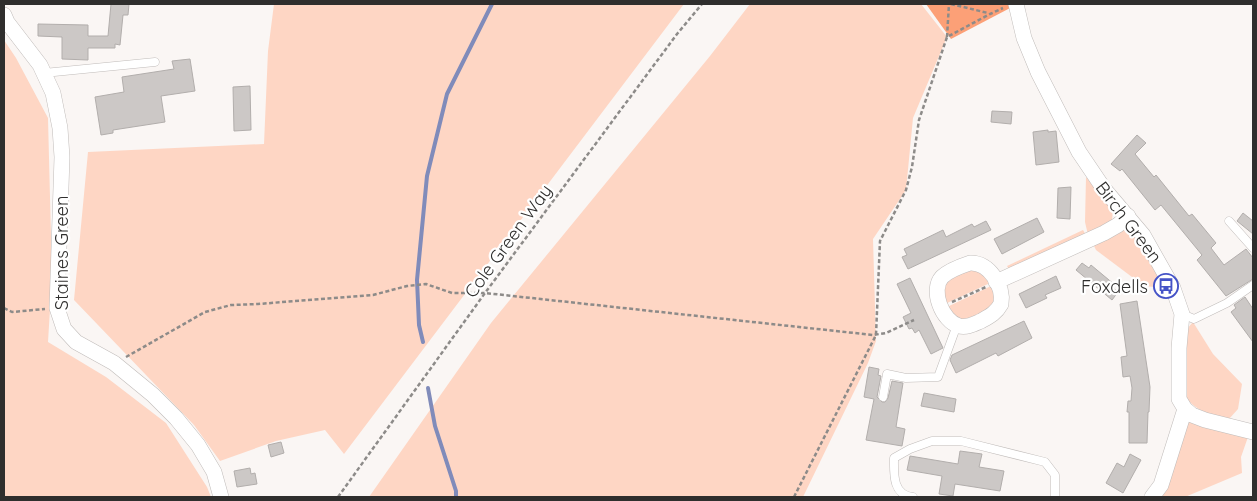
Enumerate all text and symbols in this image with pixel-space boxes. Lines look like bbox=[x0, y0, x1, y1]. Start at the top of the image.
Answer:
street label: Birch Green bbox=[1091, 177, 1167, 267]
street label: Cole Green Way bbox=[459, 180, 557, 302]
street label: Staines Green bbox=[50, 196, 73, 310]
bus stop icon: Foxdells bbox=[1153, 273, 1179, 299]
place label: Foxdells bbox=[1081, 275, 1148, 298]

